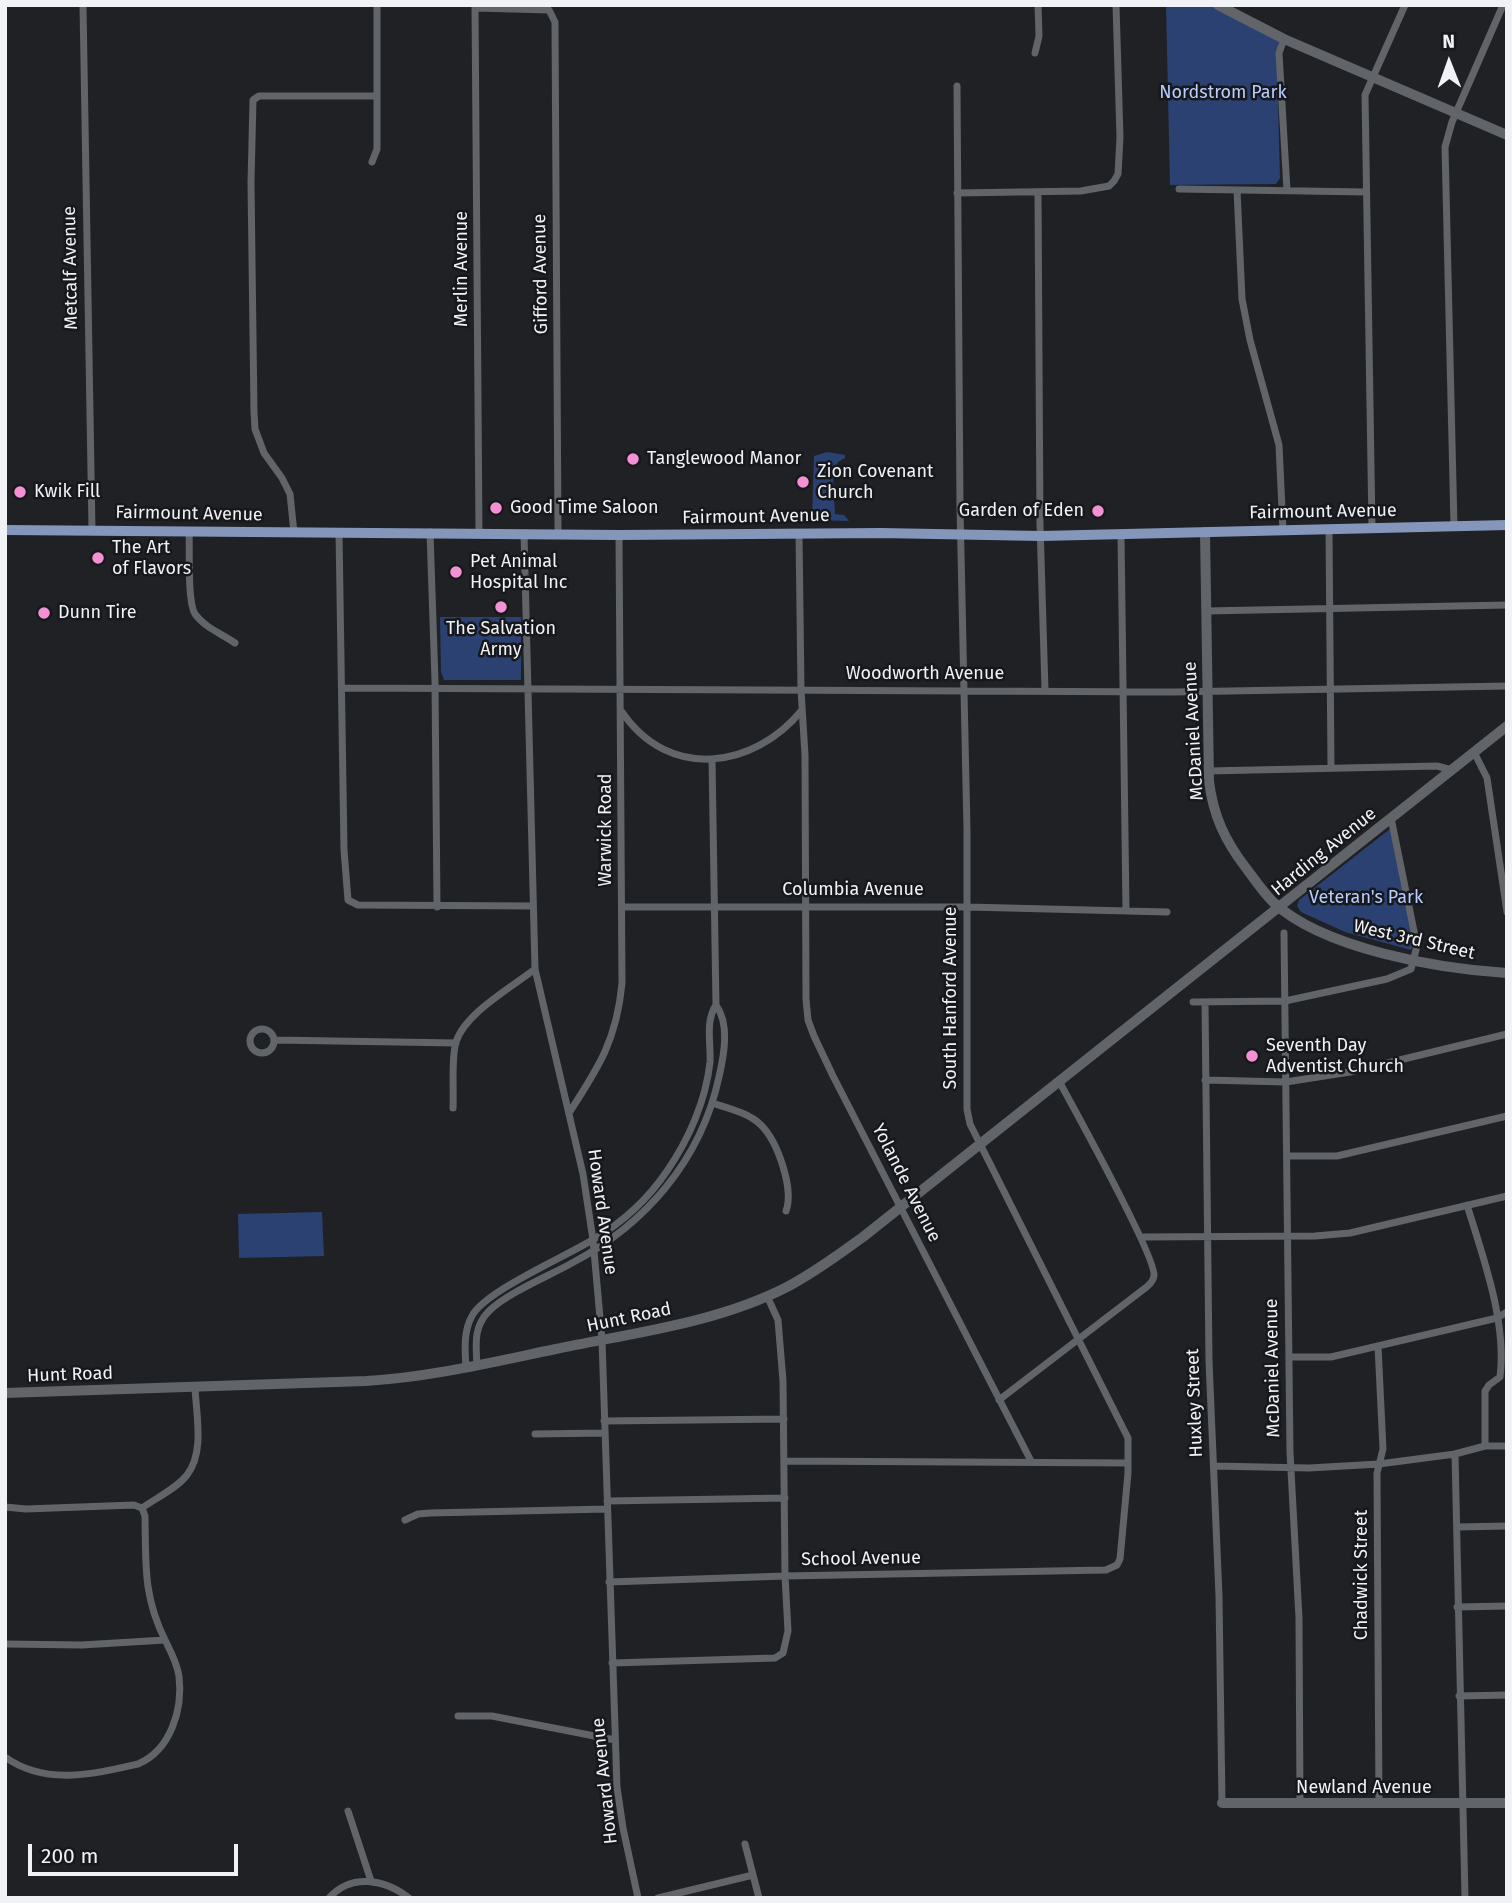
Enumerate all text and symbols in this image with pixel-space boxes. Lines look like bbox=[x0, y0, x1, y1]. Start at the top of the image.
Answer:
north arrow bbox=[1414, 28, 1484, 98]
text: N bbox=[1442, 30, 1455, 53]
park label: Nordstrom Park bbox=[1159, 82, 1287, 104]
street label: Metcalf Avenue bbox=[59, 206, 83, 330]
street label: Merlin Avenue bbox=[451, 211, 473, 327]
street label: Gifford Avenue bbox=[529, 214, 553, 334]
place label: Tanglewood Manor bbox=[647, 448, 801, 470]
marker: Tanglewood Manor bbox=[625, 451, 641, 467]
place label: Zion Covenant Church bbox=[817, 461, 933, 504]
marker: Zion Covenant Church bbox=[795, 474, 811, 490]
place label: Kwik Fill bbox=[34, 481, 100, 503]
marker: Kwik Fill bbox=[12, 484, 28, 500]
place label: Good Time Saloon bbox=[510, 497, 658, 519]
marker: Good Time Saloon bbox=[488, 500, 504, 516]
place label: Garden of Eden bbox=[959, 500, 1084, 522]
street label: Fairmount Avenue bbox=[1249, 500, 1397, 524]
street label: Fairmount Avenue bbox=[115, 502, 263, 526]
marker: Garden of Eden bbox=[1090, 503, 1106, 519]
street label: Fairmount Avenue bbox=[682, 505, 830, 529]
place label: The Art of Flavors bbox=[112, 537, 191, 580]
marker: The Art of Flavors bbox=[90, 550, 106, 566]
place label: Pet Animal Hospital Inc bbox=[470, 551, 567, 594]
marker: Pet Animal Hospital Inc bbox=[448, 564, 464, 580]
marker: The Salvation Army bbox=[493, 599, 509, 615]
place label: Dunn Tire bbox=[58, 602, 137, 624]
marker: Dunn Tire bbox=[36, 605, 52, 621]
place label: The Salvation Army bbox=[446, 618, 556, 660]
street label: McDaniel Avenue bbox=[1180, 661, 1208, 801]
street label: Woodworth Avenue bbox=[846, 663, 1004, 685]
street label: Warwick Road bbox=[595, 773, 617, 887]
street label: Harding Avenue bbox=[1267, 803, 1381, 901]
street label: Columbia Avenue bbox=[782, 879, 924, 901]
park label: Veteran's Park bbox=[1309, 887, 1423, 909]
street label: South Hanford Avenue bbox=[940, 906, 962, 1090]
street label: West 3rd Street bbox=[1351, 916, 1477, 964]
place label: Seventh Day Adventist Church bbox=[1266, 1035, 1404, 1078]
marker: Seventh Day Adventist Church bbox=[1244, 1048, 1260, 1064]
street label: Yolande Avenue bbox=[867, 1120, 945, 1246]
street label: Howard Avenue bbox=[582, 1148, 622, 1276]
street label: Hunt Road bbox=[585, 1298, 673, 1338]
street label: McDaniel Avenue bbox=[1261, 1298, 1285, 1438]
street label: Huxley Street bbox=[1182, 1348, 1208, 1458]
street label: Hunt Road bbox=[27, 1363, 113, 1387]
street label: Chadwick Street bbox=[1351, 1510, 1373, 1640]
street label: School Avenue bbox=[801, 1547, 921, 1571]
street label: Howard Avenue bbox=[588, 1717, 622, 1845]
street label: Newland Avenue bbox=[1296, 1777, 1432, 1799]
scale bar bbox=[32, 1829, 242, 1873]
text: 200 m bbox=[41, 1843, 98, 1869]

